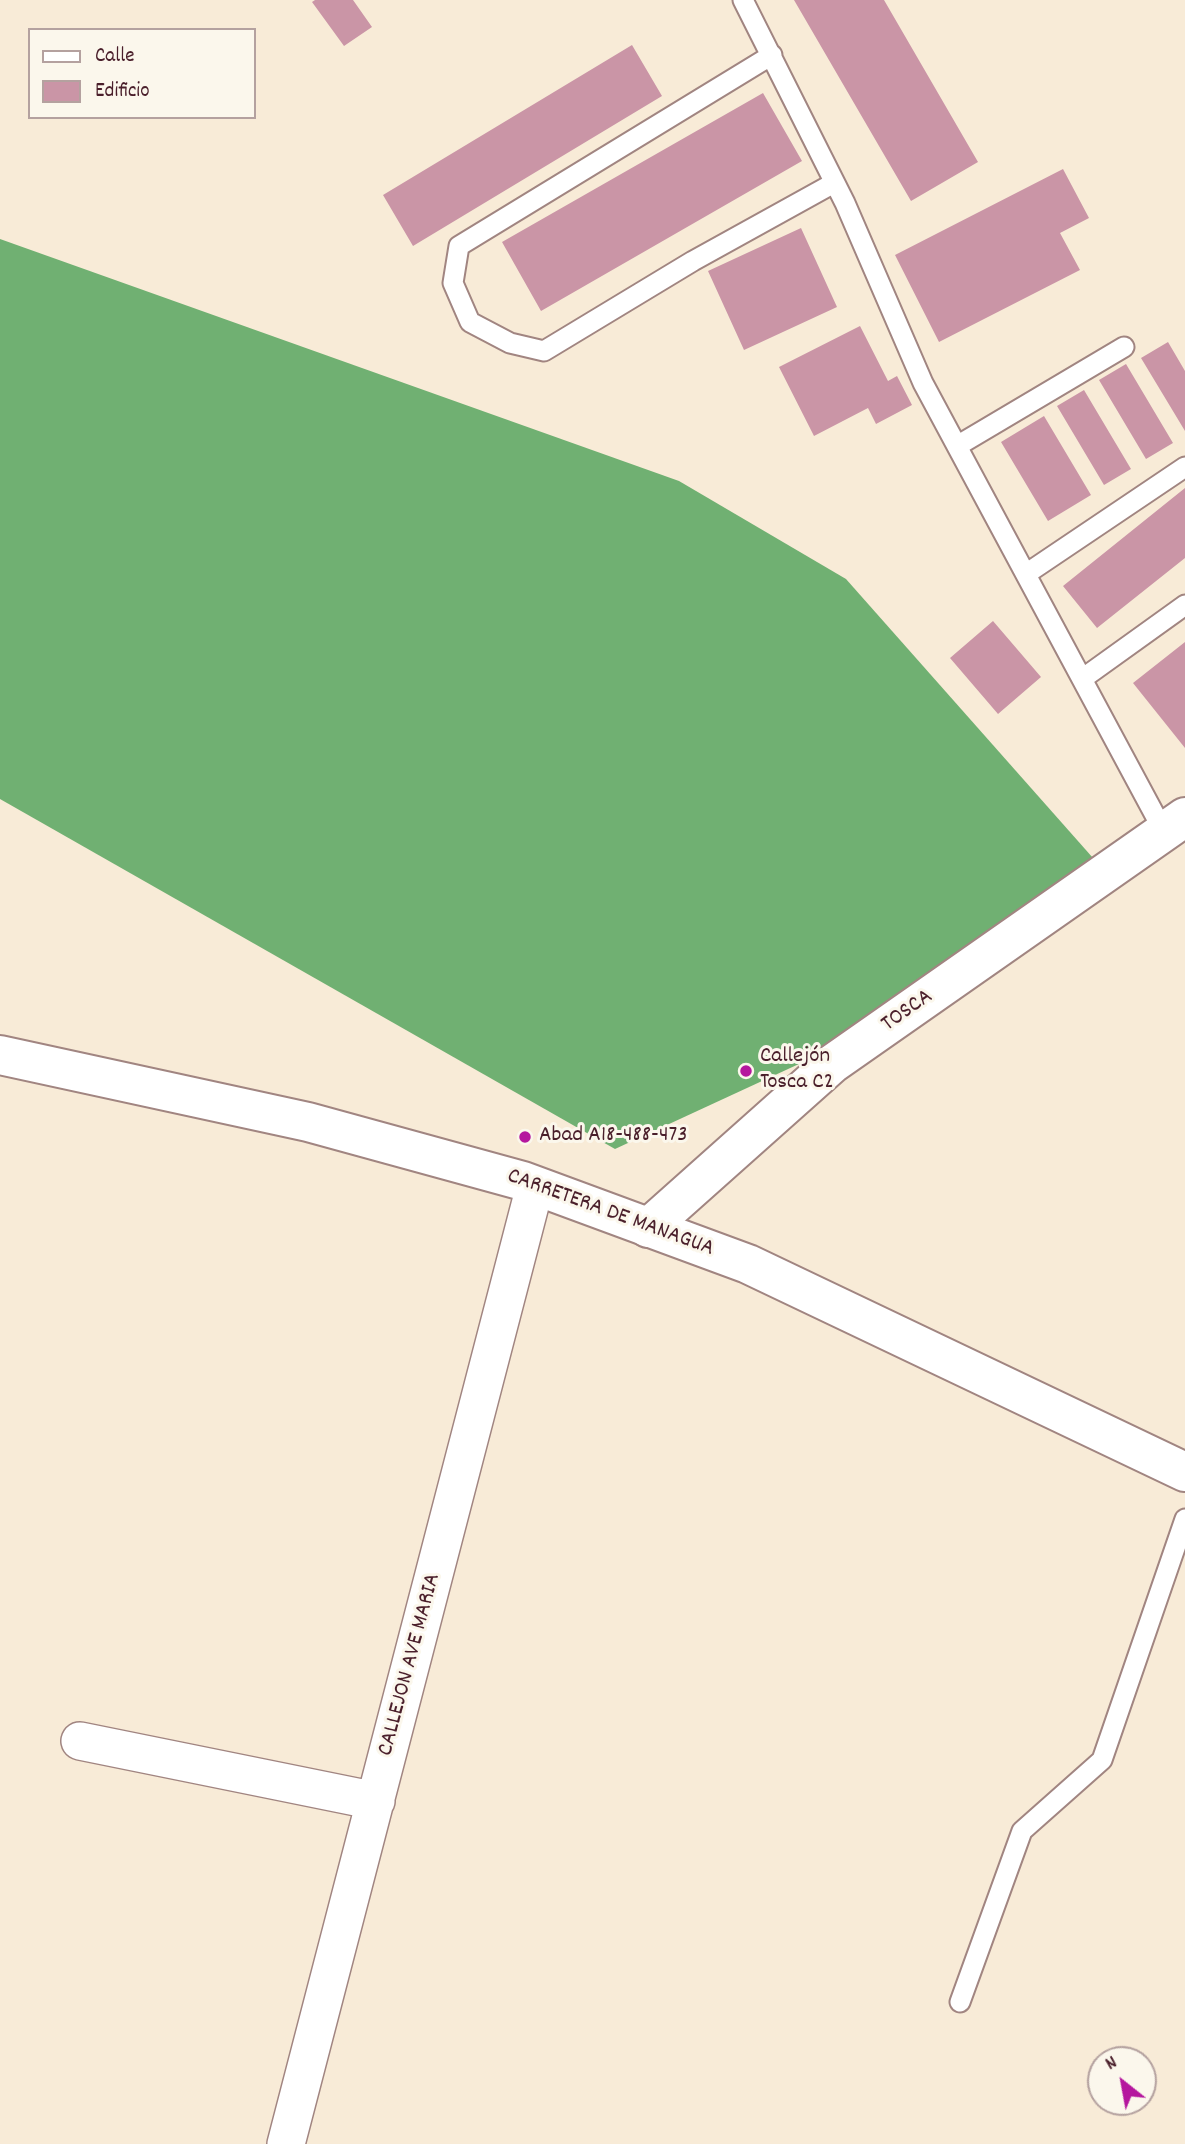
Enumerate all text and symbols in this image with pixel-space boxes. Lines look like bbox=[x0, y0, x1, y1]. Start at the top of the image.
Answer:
legend bbox=[28, 28, 256, 119]
text: Calle bbox=[95, 42, 134, 72]
text: Edificio bbox=[95, 77, 150, 107]
street label: TOSCA bbox=[877, 985, 939, 1039]
place label: Callejón Tosca C2 bbox=[760, 1044, 834, 1098]
marker: Callejón Tosca C2 bbox=[738, 1063, 754, 1079]
place label: Abad A18-488-473 bbox=[539, 1123, 687, 1151]
marker: Abad A18-488-473 bbox=[517, 1129, 533, 1145]
street label: CARRETERA DE MANAGUA bbox=[503, 1164, 717, 1264]
street label: CALLEJON AVE MARIA bbox=[373, 1571, 449, 1759]
north arrow bbox=[1087, 2046, 1157, 2116]
text: N bbox=[1101, 2050, 1123, 2078]

